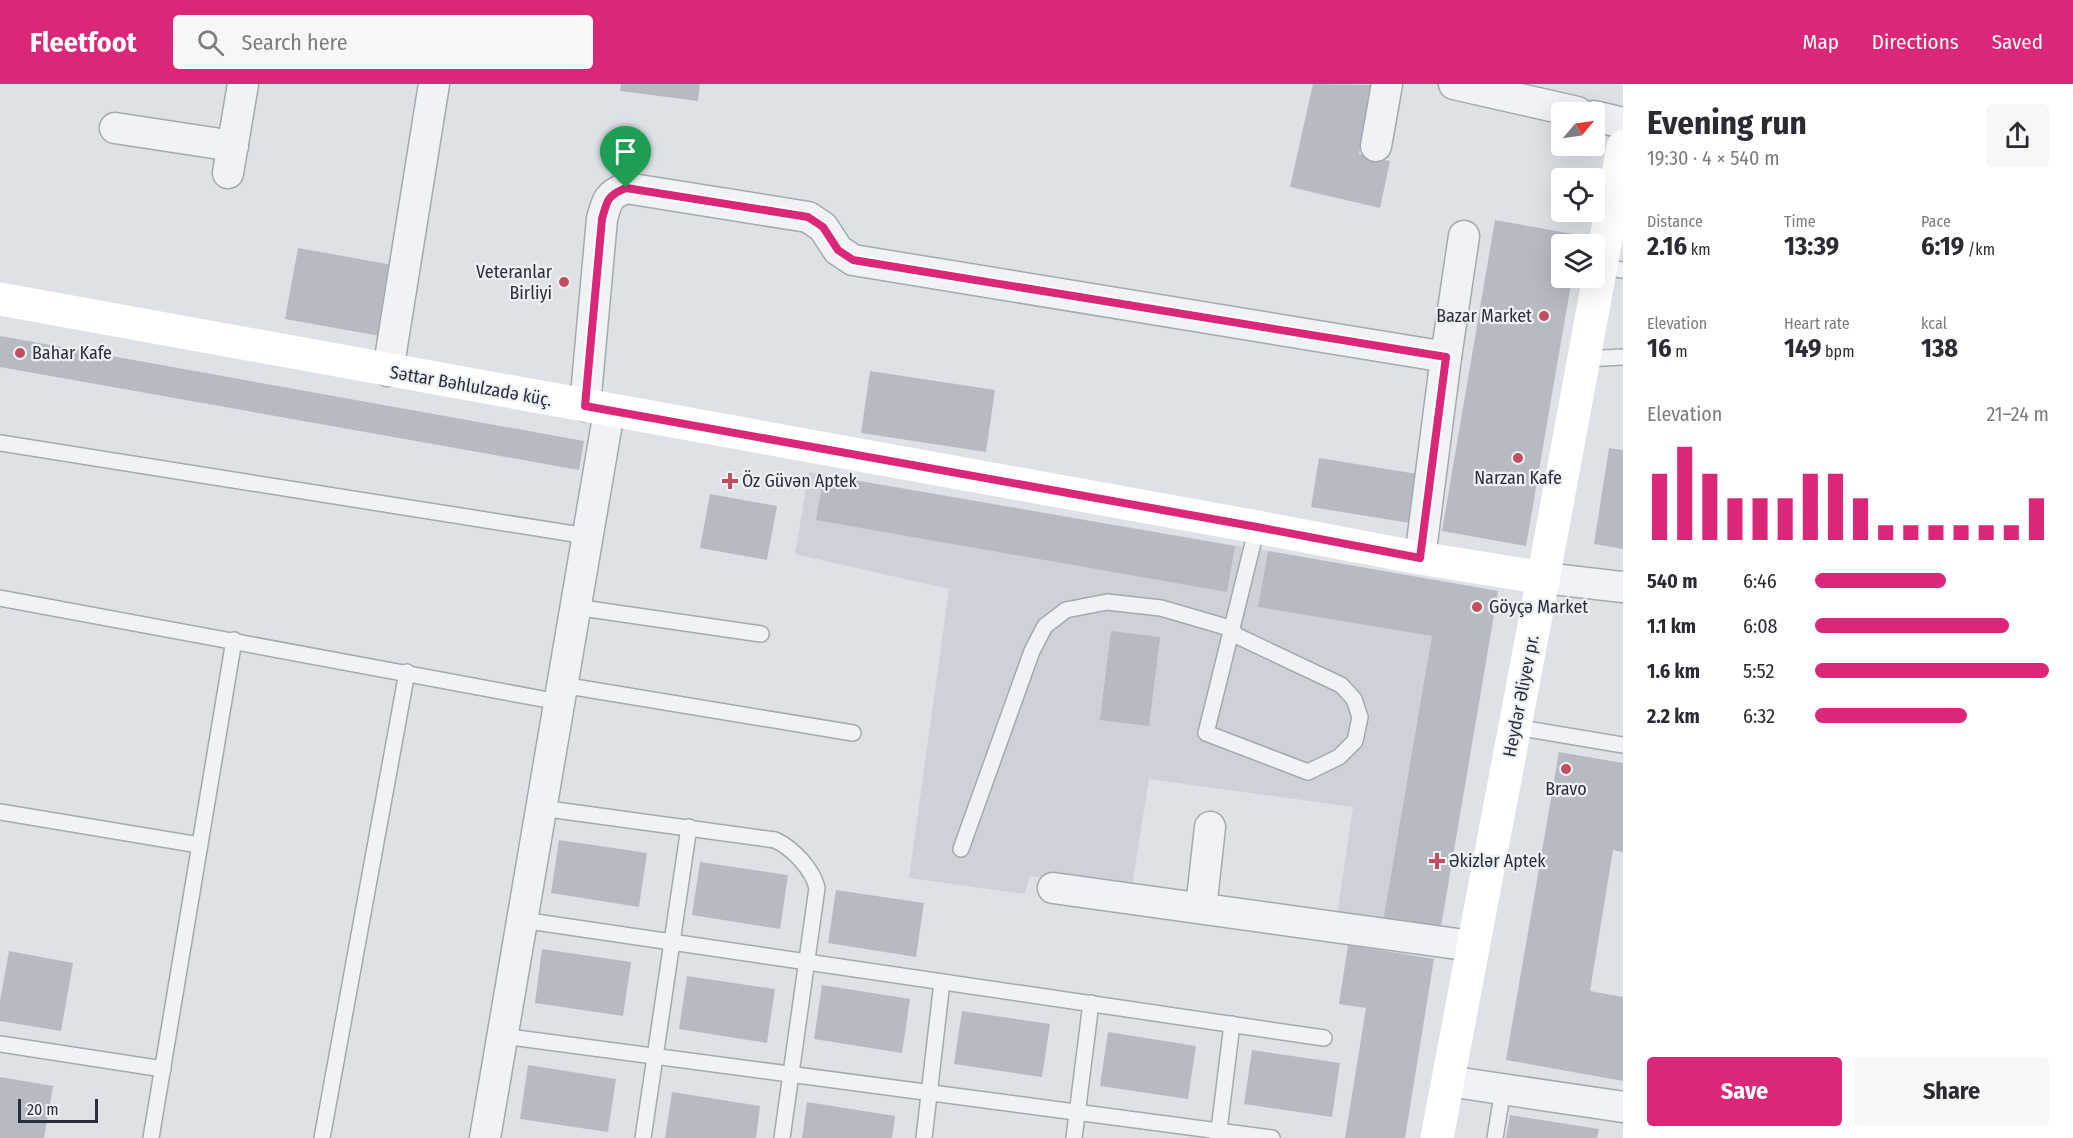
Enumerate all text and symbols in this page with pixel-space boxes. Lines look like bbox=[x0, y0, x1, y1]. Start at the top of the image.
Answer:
search box bbox=[173, 15, 593, 69]
text: Fleetfoot bbox=[30, 26, 137, 59]
icon: search bbox=[194, 26, 227, 59]
text: Search here bbox=[242, 29, 348, 56]
text: Map bbox=[1802, 29, 1839, 55]
text: Directions bbox=[1872, 29, 1959, 55]
text: Saved bbox=[1992, 29, 2043, 55]
north arrow bbox=[1551, 102, 1605, 156]
map controls bbox=[1551, 102, 1605, 288]
text: Evening run bbox=[1647, 103, 1807, 143]
button: share bbox=[1986, 104, 2049, 167]
pin bbox=[600, 126, 651, 188]
icon: arrive bbox=[609, 135, 642, 168]
text: 19:30 · 4 × 540 m bbox=[1647, 146, 1780, 170]
button: locate bbox=[1551, 168, 1605, 222]
text: Distance bbox=[1647, 212, 1703, 231]
text: Time bbox=[1784, 212, 1816, 231]
text: Pace bbox=[1921, 212, 1951, 231]
text: 2.16 bbox=[1647, 231, 1687, 262]
text: 13:39 bbox=[1784, 231, 1839, 262]
text: 6:19 bbox=[1921, 231, 1964, 262]
button: layers bbox=[1551, 234, 1605, 288]
text: km bbox=[1687, 240, 1711, 259]
text: /km bbox=[1964, 240, 1995, 259]
place label: Veteranlar Birliyi bbox=[476, 261, 553, 304]
marker: Veteranlar Birliyi bbox=[557, 275, 571, 289]
place label: Bazar Market bbox=[1436, 305, 1532, 327]
marker: Bazar Market bbox=[1537, 309, 1551, 323]
text: Elevation bbox=[1647, 314, 1707, 333]
text: Heart rate bbox=[1784, 314, 1850, 333]
text: kcal bbox=[1921, 314, 1947, 333]
text: 16 bbox=[1647, 333, 1672, 364]
text: 149 bbox=[1784, 333, 1821, 364]
text: 138 bbox=[1921, 333, 1958, 364]
place label: Bahar Kafe bbox=[32, 342, 112, 364]
text: m bbox=[1672, 342, 1688, 361]
text: bpm bbox=[1821, 342, 1854, 361]
marker: Bahar Kafe bbox=[13, 346, 27, 360]
street label: Səttar Bəhlulzadə küç. bbox=[388, 361, 554, 411]
text: Elevation bbox=[1647, 402, 1722, 426]
text: 21–24 m bbox=[1986, 402, 2049, 426]
marker: Narzan Kafe bbox=[1511, 451, 1525, 465]
place label: Narzan Kafe bbox=[1474, 467, 1562, 489]
place label: Öz Güvən Aptek bbox=[742, 470, 857, 492]
marker: Öz Güvən Aptek bbox=[723, 474, 737, 488]
text: 540 m bbox=[1647, 569, 1697, 593]
text: 6:46 bbox=[1743, 569, 1777, 593]
place label: Göyçə Market bbox=[1489, 596, 1588, 618]
marker: Göyçə Market bbox=[1470, 600, 1484, 614]
text: 1.1 km bbox=[1647, 614, 1696, 638]
text: 6:08 bbox=[1743, 614, 1778, 638]
street label: Heydər Əliyev pr. bbox=[1498, 633, 1544, 759]
text: 1.6 km bbox=[1647, 659, 1700, 683]
text: 5:52 bbox=[1743, 659, 1774, 683]
text: 2.2 km bbox=[1647, 704, 1700, 728]
text: 6:32 bbox=[1743, 704, 1775, 728]
marker: Bravo bbox=[1559, 762, 1573, 776]
place label: Bravo bbox=[1545, 778, 1587, 800]
place label: Əkizlər Aptek bbox=[1449, 850, 1546, 872]
marker: Əkizlər Aptek bbox=[1430, 854, 1444, 868]
button: Save bbox=[1647, 1057, 1842, 1126]
button: Share bbox=[1854, 1057, 2049, 1126]
scale bar bbox=[18, 1096, 98, 1124]
text: 20 m bbox=[27, 1100, 58, 1119]

